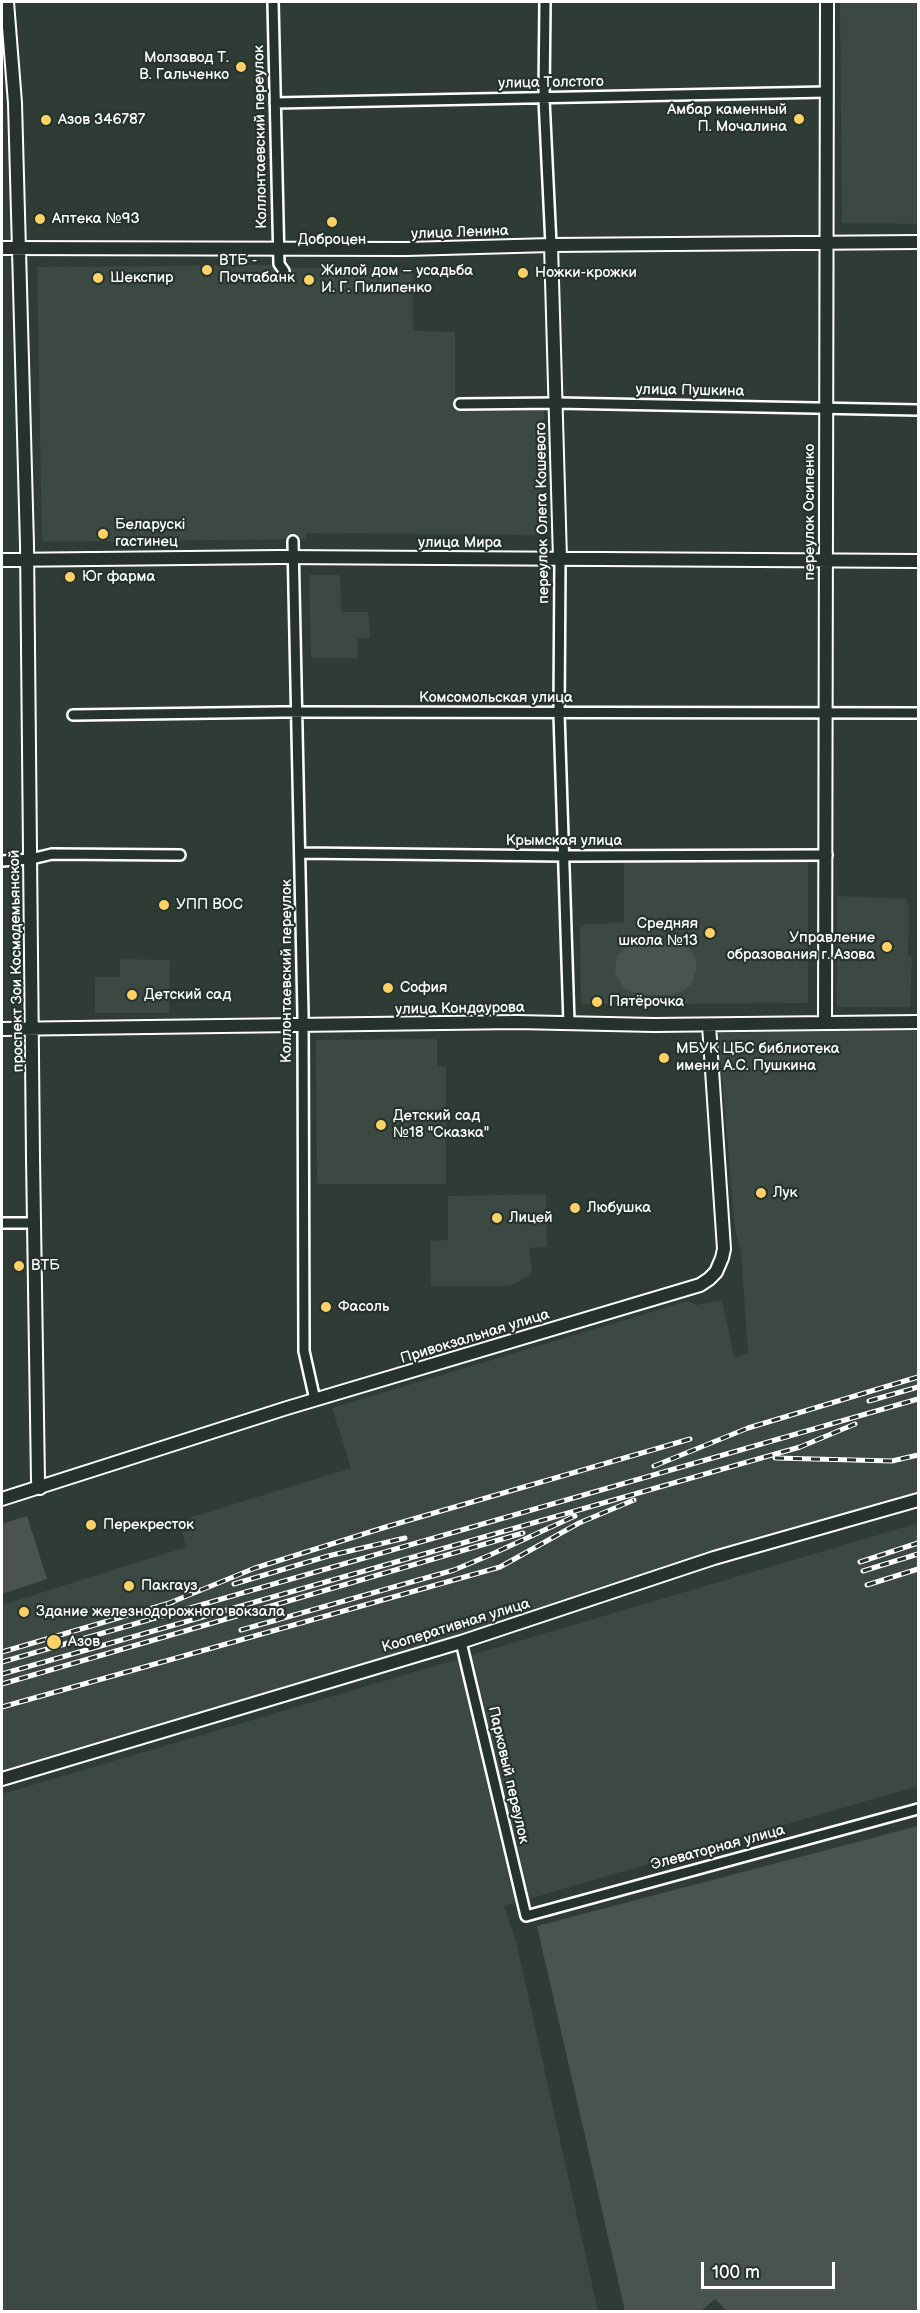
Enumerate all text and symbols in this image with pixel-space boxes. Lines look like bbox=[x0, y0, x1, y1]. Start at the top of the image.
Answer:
street label: Коллонтаевский переулок bbox=[250, 45, 272, 229]
place label: Молзавод Т. В. Гальченко bbox=[139, 49, 229, 84]
marker: Молзавод Т. В. Гальченко bbox=[234, 60, 248, 74]
street label: улица Толстого bbox=[498, 73, 604, 93]
place label: Амбар каменный П. Мочалина bbox=[667, 101, 787, 136]
place label: Азов 346787 bbox=[58, 111, 145, 129]
marker: Амбар каменный П. Мочалина bbox=[792, 112, 806, 126]
marker: Азов 346787 bbox=[39, 113, 53, 127]
place label: Аптека №93 bbox=[52, 210, 140, 228]
marker: Аптека №93 bbox=[33, 212, 47, 226]
marker: Доброцен bbox=[325, 215, 339, 229]
street label: улица Ленина bbox=[411, 222, 509, 244]
place label: Доброцен bbox=[298, 231, 366, 249]
place label: ВТБ - Почтабанк bbox=[219, 252, 295, 287]
place label: Жилой дом – усадьба И. Г. Пилипенко bbox=[321, 262, 473, 297]
marker: ВТБ - Почтабанк bbox=[200, 263, 214, 277]
place label: Ножки-крожки bbox=[535, 264, 637, 282]
marker: Ножки-крожки bbox=[516, 266, 530, 280]
place label: Шекспир bbox=[110, 269, 173, 287]
marker: Шекспир bbox=[91, 271, 105, 285]
marker: Жилой дом – усадьба И. Г. Пилипенко bbox=[302, 273, 316, 287]
street label: улица Пушкина bbox=[635, 381, 745, 401]
street label: переулок Олега Кошевого bbox=[532, 422, 554, 604]
street label: переулок Осипенко bbox=[801, 444, 819, 580]
place label: Беларускi гастинец bbox=[115, 516, 185, 551]
marker: Беларускi гастинец bbox=[96, 527, 110, 541]
street label: улица Мира bbox=[418, 534, 502, 552]
place label: Юг фарма bbox=[82, 568, 155, 586]
marker: Юг фарма bbox=[63, 570, 77, 584]
street label: Комсомольская улица bbox=[419, 689, 573, 707]
street label: Крымская улица bbox=[506, 832, 622, 850]
street label: проспект Зои Космодемьянской bbox=[6, 850, 28, 1072]
street label: Коллонтаевский переулок bbox=[278, 879, 296, 1063]
place label: УПП ВОС bbox=[176, 896, 243, 914]
marker: УПП ВОС bbox=[157, 898, 171, 912]
place label: Средняя школа №13 bbox=[618, 915, 698, 950]
marker: Средняя школа №13 bbox=[703, 926, 717, 940]
place label: Управление образования г. Азова bbox=[727, 929, 875, 964]
marker: Управление образования г. Азова bbox=[880, 940, 894, 954]
place label: София bbox=[400, 979, 447, 997]
marker: София bbox=[381, 981, 395, 995]
place label: Детский сад bbox=[144, 986, 231, 1004]
marker: Детский сад bbox=[125, 988, 139, 1002]
place label: Пятёрочка bbox=[609, 993, 684, 1011]
marker: Пятёрочка bbox=[590, 995, 604, 1009]
street label: улица Кондаурова bbox=[395, 999, 525, 1019]
place label: МБУК ЦБС библиотека имени А.С. Пушкина bbox=[676, 1040, 840, 1075]
marker: МБУК ЦБС библиотека имени А.С. Пушкина bbox=[657, 1051, 671, 1065]
place label: Детский сад №18 "Сказка" bbox=[393, 1107, 489, 1142]
marker: Детский сад №18 "Сказка" bbox=[374, 1118, 388, 1132]
place label: Лук bbox=[773, 1184, 797, 1202]
marker: Лук bbox=[754, 1186, 768, 1200]
place label: Любушка bbox=[587, 1199, 651, 1217]
marker: Любушка bbox=[568, 1201, 582, 1215]
place label: Лицей bbox=[509, 1209, 553, 1227]
marker: Лицей bbox=[490, 1211, 504, 1225]
place label: ВТБ bbox=[31, 1257, 60, 1275]
marker: ВТБ bbox=[12, 1259, 26, 1273]
place label: Фасоль bbox=[338, 1298, 389, 1316]
marker: Фасоль bbox=[319, 1300, 333, 1314]
street label: Привокзальная улица bbox=[398, 1306, 552, 1368]
place label: Перекресток bbox=[103, 1516, 194, 1534]
marker: Перекресток bbox=[84, 1518, 98, 1532]
place label: Пакгауз bbox=[141, 1577, 198, 1595]
marker: Пакгауз bbox=[122, 1579, 136, 1593]
street label: Кооперативная улица bbox=[380, 1595, 532, 1657]
place label: Здание железнодорожного вокзала bbox=[36, 1603, 285, 1621]
marker: Здание железнодорожного вокзала bbox=[17, 1605, 31, 1619]
marker: Азов bbox=[45, 1633, 63, 1651]
place label: Азов bbox=[68, 1633, 100, 1651]
street label: Парковый переулок bbox=[483, 1705, 533, 1845]
street label: Элеваторная улица bbox=[649, 1821, 787, 1875]
scale bar bbox=[704, 2250, 838, 2288]
text: 100 m bbox=[712, 2262, 760, 2283]

